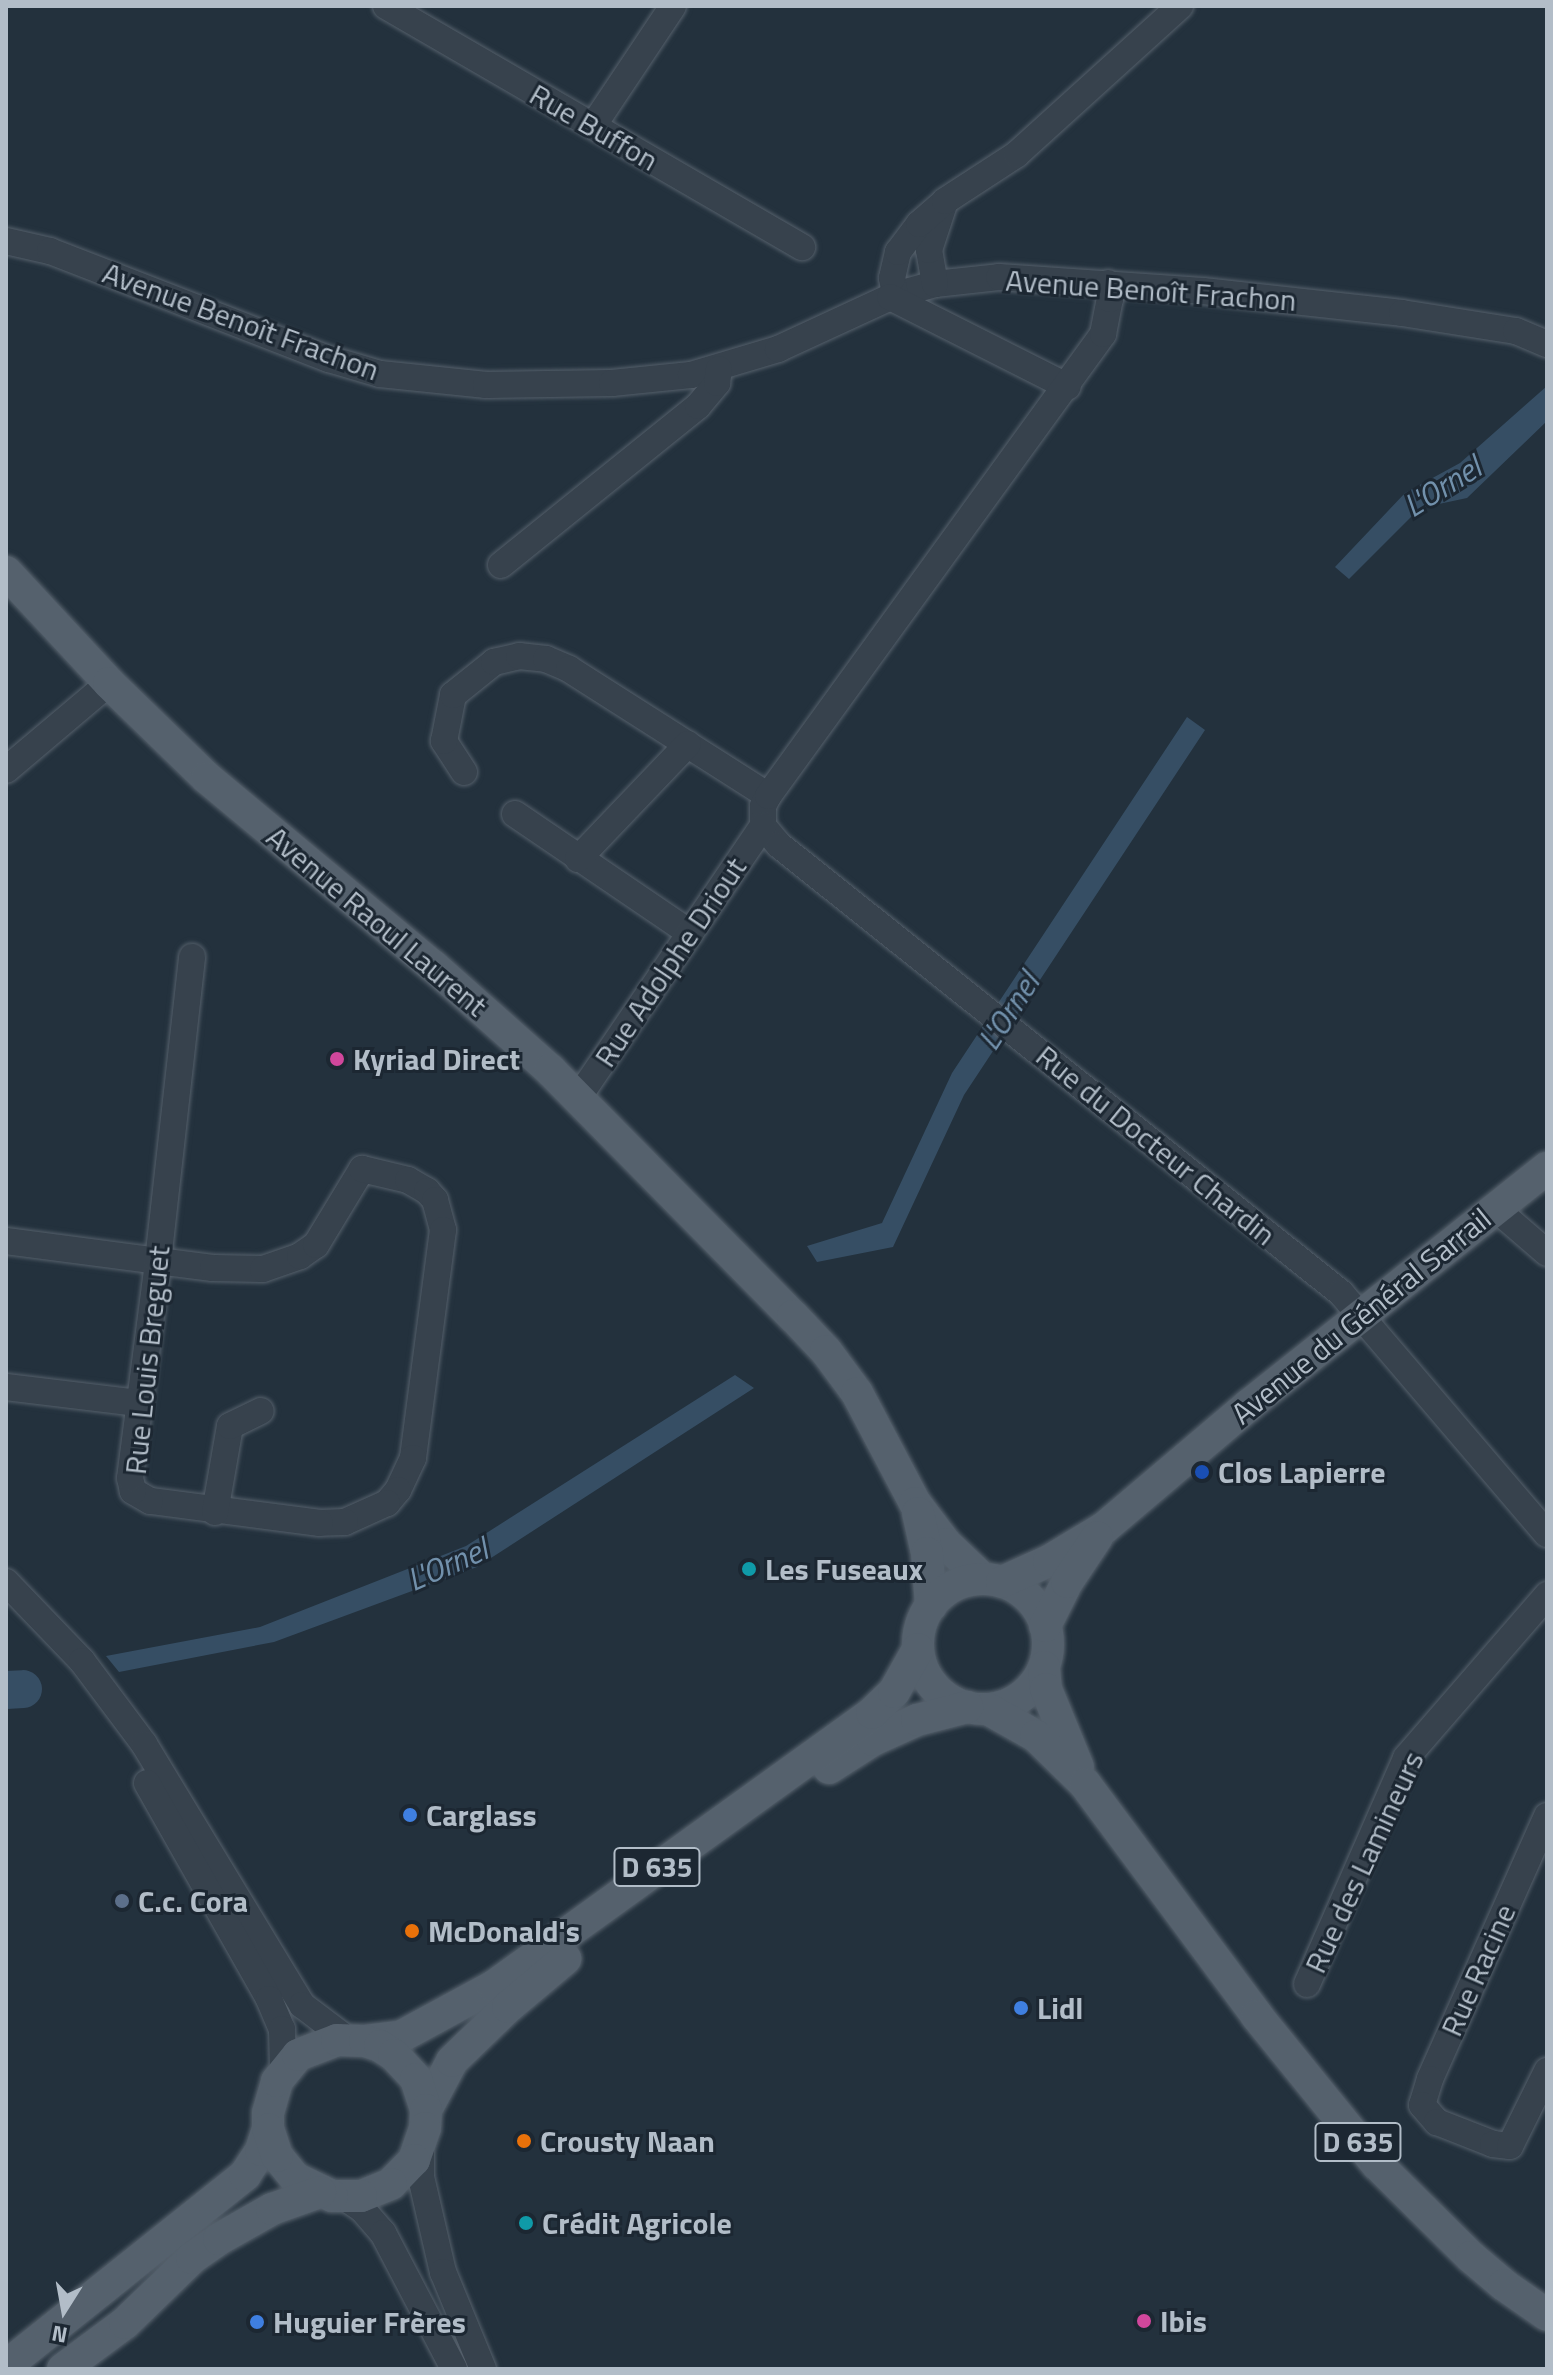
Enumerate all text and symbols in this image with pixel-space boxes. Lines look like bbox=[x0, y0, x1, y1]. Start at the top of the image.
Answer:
street label: Rue Buffon bbox=[524, 76, 664, 178]
street label: Avenue Benoît Frachon bbox=[98, 254, 384, 388]
street label: Avenue Benoît Frachon bbox=[1004, 262, 1298, 318]
water label: L'Ornel bbox=[1396, 447, 1488, 525]
street label: Avenue Raoul Laurent bbox=[260, 818, 494, 1024]
street label: Rue Adolphe Driout bbox=[587, 851, 753, 1073]
water label: L'Ornel bbox=[969, 965, 1047, 1057]
street label: Rue du Docteur Chardin bbox=[1029, 1037, 1283, 1253]
place label: Kyriad Direct bbox=[353, 1041, 520, 1077]
marker: Kyriad Direct bbox=[328, 1050, 346, 1068]
street label: Avenue du Général Sarrail bbox=[1224, 1200, 1498, 1432]
street label: Rue Louis Breguet bbox=[117, 1244, 177, 1476]
place label: Clos Lapierre bbox=[1218, 1454, 1386, 1490]
marker: Clos Lapierre bbox=[1193, 1463, 1211, 1481]
water label: L'Ornel bbox=[401, 1529, 493, 1599]
place label: Les Fuseaux bbox=[765, 1551, 923, 1587]
marker: Les Fuseaux bbox=[740, 1560, 758, 1578]
street label: Rue des Lamineurs bbox=[1297, 1746, 1431, 1978]
place label: Carglass bbox=[426, 1797, 537, 1833]
marker: Carglass bbox=[401, 1806, 419, 1824]
road number: D 635 bbox=[613, 1843, 701, 1891]
place label: C.c. Cora bbox=[138, 1883, 248, 1919]
marker: C.c. Cora bbox=[113, 1892, 131, 1910]
street label: Rue Racine bbox=[1433, 1899, 1523, 2041]
place label: McDonald's bbox=[428, 1913, 580, 1949]
marker: McDonald's bbox=[403, 1922, 421, 1940]
place label: Lidl bbox=[1037, 1990, 1083, 2026]
marker: Lidl bbox=[1012, 1999, 1030, 2017]
road number: D 635 bbox=[1314, 2118, 1402, 2166]
place label: Crousty Naan bbox=[540, 2123, 715, 2159]
marker: Crousty Naan bbox=[515, 2132, 533, 2150]
place label: Crédit Agricole bbox=[542, 2205, 732, 2241]
marker: Crédit Agricole bbox=[517, 2214, 535, 2232]
north arrow bbox=[24, 2271, 104, 2351]
place label: Ibis bbox=[1160, 2303, 1207, 2339]
place label: Huguier Frères bbox=[273, 2304, 466, 2340]
marker: Ibis bbox=[1135, 2312, 1153, 2330]
marker: Huguier Frères bbox=[248, 2313, 266, 2331]
text: N bbox=[49, 2316, 70, 2353]

